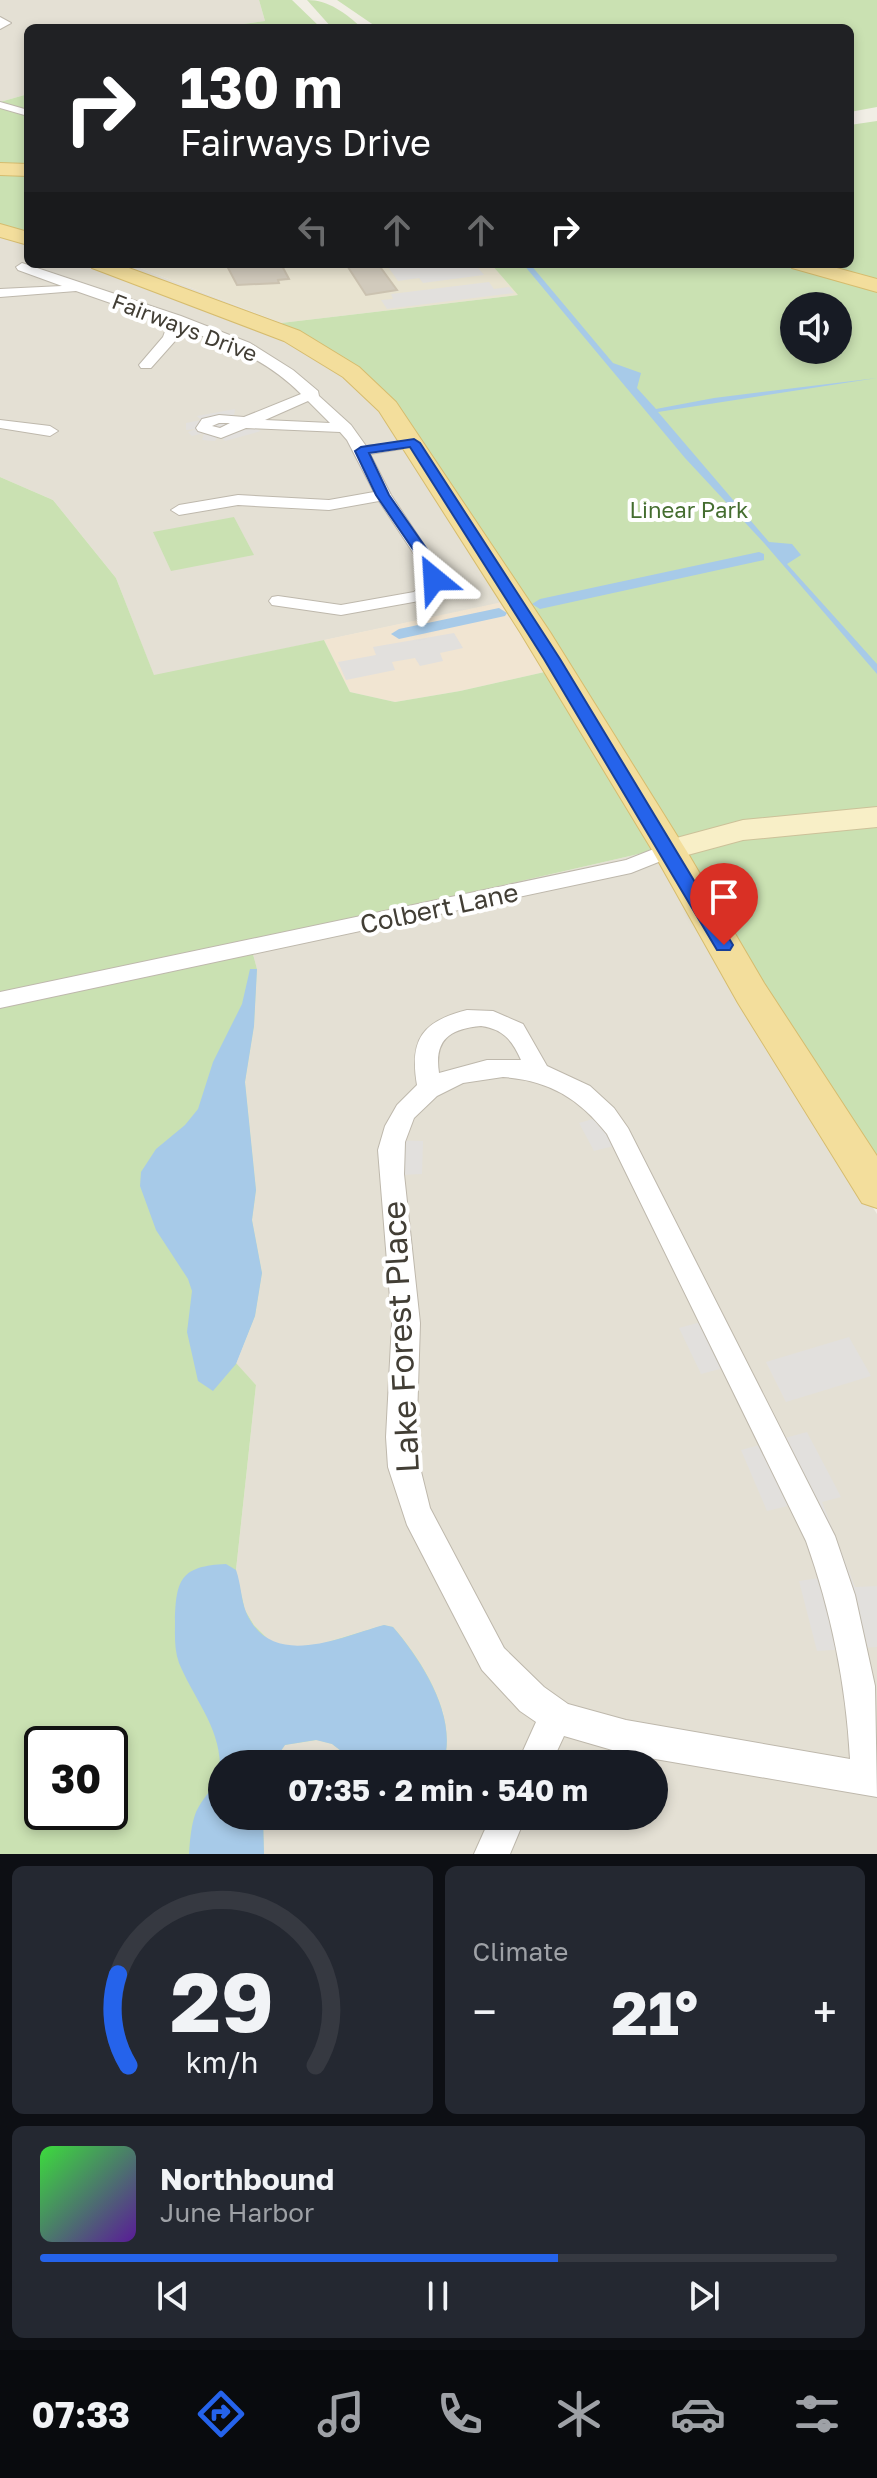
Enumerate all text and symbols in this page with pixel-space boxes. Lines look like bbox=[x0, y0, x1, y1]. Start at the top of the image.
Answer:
text: 130 m bbox=[180, 53, 342, 120]
icon: right bbox=[48, 56, 152, 160]
text: Fairways Drive bbox=[180, 121, 431, 164]
icon: left bbox=[291, 208, 335, 252]
icon: ahead bbox=[375, 208, 419, 252]
icon: ahead bbox=[459, 208, 503, 252]
icon: right bbox=[543, 208, 587, 252]
street label: Fairways Drive bbox=[109, 287, 261, 367]
map controls bbox=[780, 292, 852, 364]
button: sound bbox=[780, 292, 852, 364]
park label: Linear Park bbox=[630, 496, 748, 523]
position arrow bbox=[392, 537, 476, 621]
pin bbox=[690, 863, 758, 945]
icon: arrive bbox=[702, 875, 746, 919]
street label: Colbert Lane bbox=[357, 876, 521, 940]
street label: Lake Forest Place bbox=[374, 1200, 426, 1474]
speed limit sign: 30 bbox=[24, 1726, 128, 1830]
text: 07:35 · 2 min · 540 m bbox=[288, 1772, 588, 1808]
text: Climate bbox=[473, 1936, 568, 1967]
text: 29 bbox=[170, 1950, 274, 2050]
text: 21° bbox=[611, 1976, 698, 2048]
text: − bbox=[473, 1985, 497, 2038]
text: + bbox=[813, 1985, 837, 2038]
text: km/h bbox=[186, 2045, 259, 2079]
text: Northbound bbox=[160, 2161, 334, 2197]
text: June Harbor bbox=[160, 2197, 314, 2228]
icon: previous bbox=[151, 2274, 195, 2318]
icon: pause bbox=[416, 2274, 460, 2318]
icon: next bbox=[682, 2274, 726, 2318]
icon: directions bbox=[193, 2386, 249, 2442]
icon: music bbox=[313, 2386, 369, 2442]
icon: phone bbox=[432, 2386, 488, 2442]
icon: climate bbox=[551, 2386, 607, 2442]
icon: car bbox=[670, 2386, 726, 2442]
icon: filters bbox=[789, 2386, 845, 2442]
text: 07:33 bbox=[32, 2393, 130, 2436]

